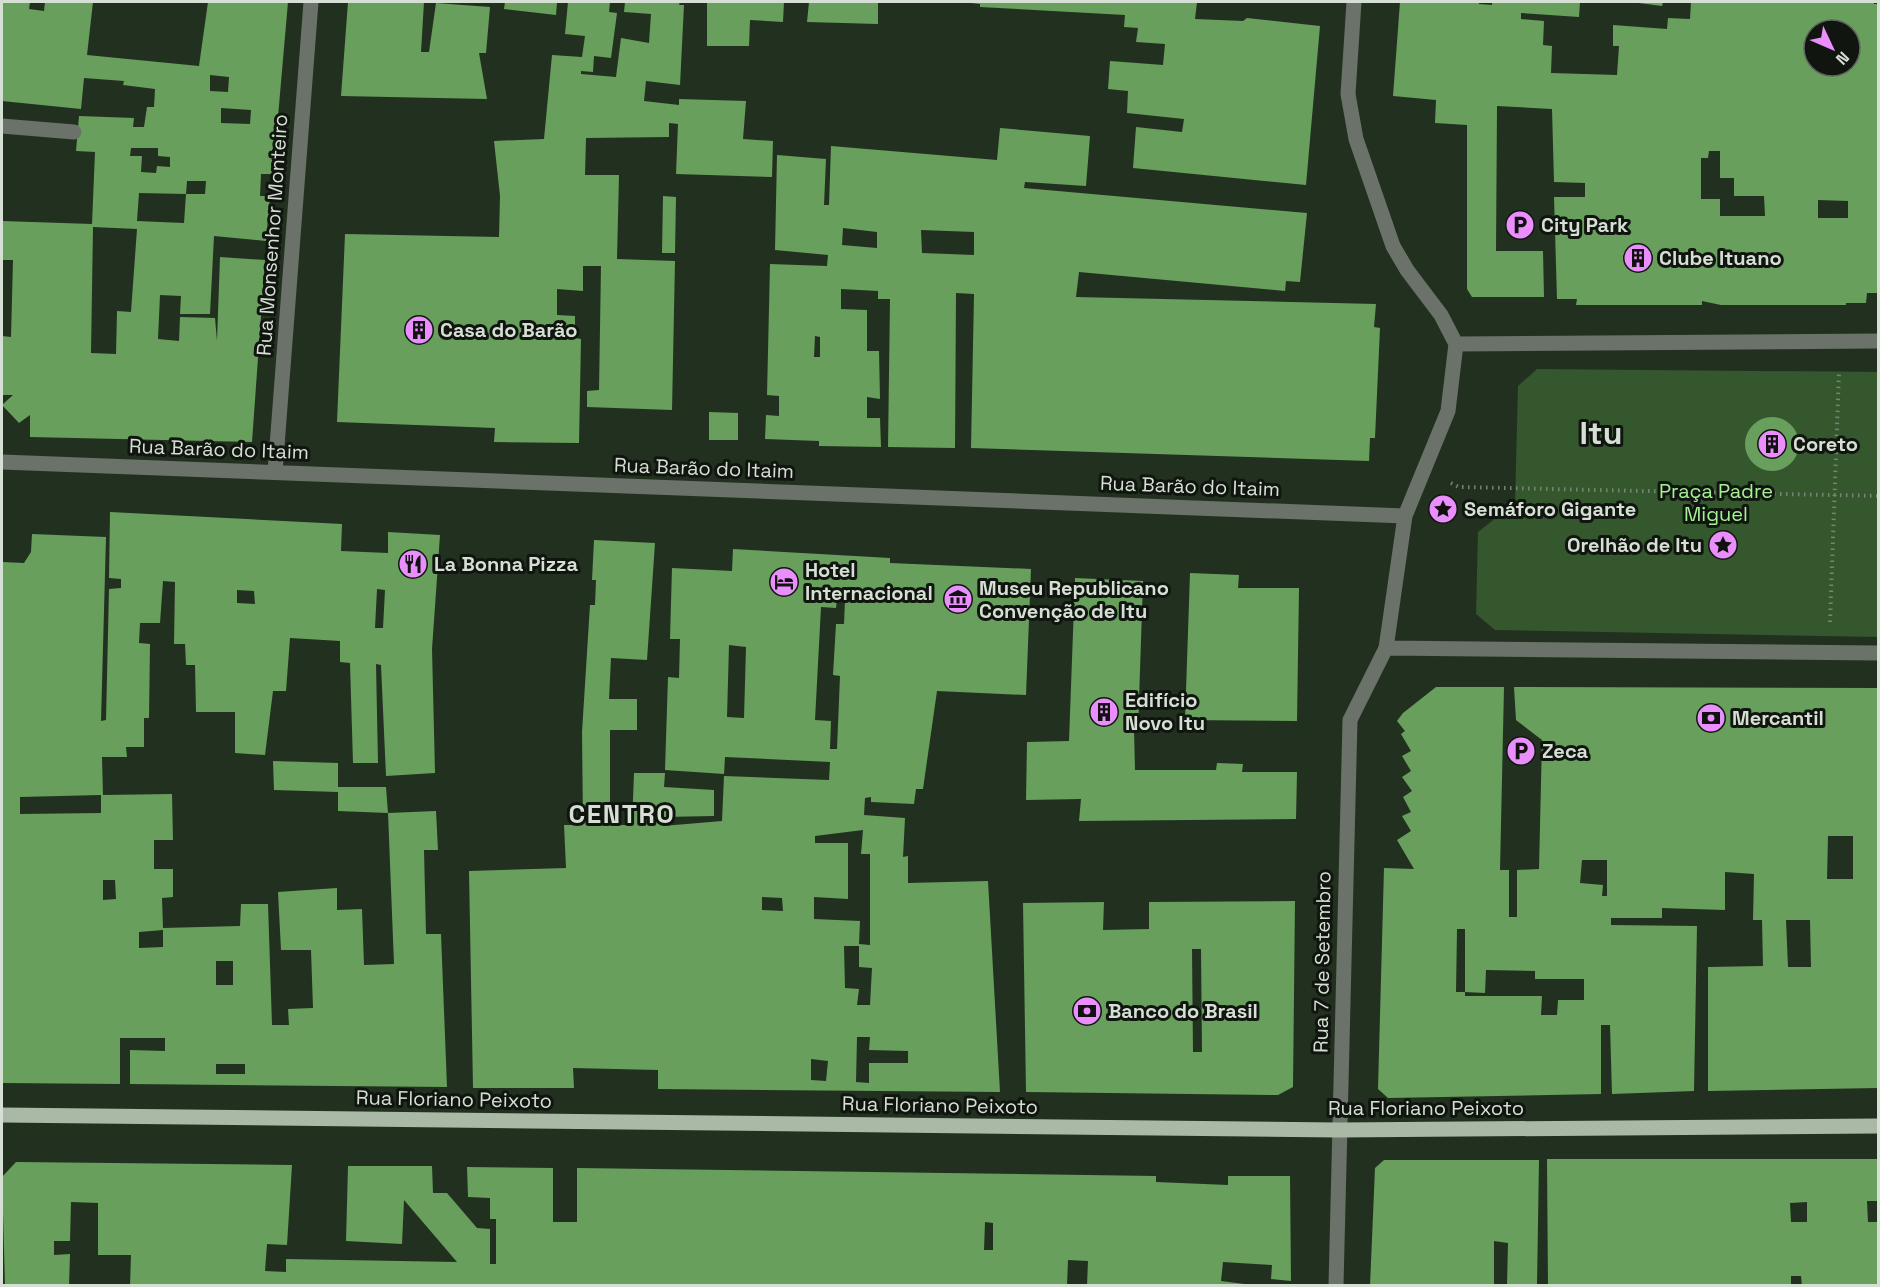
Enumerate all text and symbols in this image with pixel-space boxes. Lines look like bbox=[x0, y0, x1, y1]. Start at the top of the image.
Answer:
north arrow bbox=[1802, 18, 1862, 78]
text: N bbox=[1831, 47, 1854, 69]
street label: Rua Monsenhor Monteiro bbox=[251, 113, 293, 357]
parking icon: City Park bbox=[1504, 209, 1536, 241]
place label: City Park bbox=[1541, 212, 1628, 238]
building icon: Clube Ituano bbox=[1622, 242, 1654, 274]
place label: Clube Ituano bbox=[1659, 245, 1782, 271]
building icon: Casa do Barão bbox=[403, 314, 435, 346]
place label: Casa do Barão bbox=[440, 317, 578, 343]
district label: Itu bbox=[1580, 413, 1622, 453]
building icon: Coreto bbox=[1756, 428, 1788, 460]
place label: Coreto bbox=[1793, 431, 1858, 457]
street label: Rua Barão do Itaim bbox=[129, 433, 309, 465]
street label: Rua Barão do Itaim bbox=[614, 452, 794, 484]
street label: Rua Barão do Itaim bbox=[1100, 470, 1280, 502]
park label: Praça Padre Miguel bbox=[1659, 478, 1773, 527]
place icon: Semáforo Gigante bbox=[1427, 493, 1459, 525]
place label: Semáforo Gigante bbox=[1464, 496, 1636, 522]
place icon: Orelhão de Itu bbox=[1707, 529, 1739, 561]
place label: Orelhão de Itu bbox=[1567, 532, 1702, 558]
restaurant icon: La Bonna Pizza bbox=[397, 548, 429, 580]
place label: La Bonna Pizza bbox=[434, 551, 578, 577]
place label: Hotel Internacional bbox=[805, 557, 933, 606]
hotel icon: Hotel Internacional bbox=[768, 566, 800, 598]
place label: Museu Republicano Convenção de Itu bbox=[979, 575, 1169, 624]
museum icon: Museu Republicano Convenção de Itu bbox=[942, 583, 974, 615]
place label: Edifício Novo Itu bbox=[1125, 687, 1205, 736]
building icon: Edifício Novo Itu bbox=[1088, 696, 1120, 728]
bank icon: Mercantil bbox=[1695, 702, 1727, 734]
place label: Mercantil bbox=[1732, 705, 1824, 731]
parking icon: Zeca bbox=[1505, 735, 1537, 767]
place label: Zeca bbox=[1542, 738, 1589, 764]
district label: CENTRO bbox=[569, 797, 675, 831]
street label: Rua 7 de Setembro bbox=[1307, 871, 1337, 1053]
bank icon: Banco do Brasil bbox=[1071, 995, 1103, 1027]
place label: Banco do Brasil bbox=[1108, 998, 1258, 1024]
street label: Rua Floriano Peixoto bbox=[356, 1084, 552, 1114]
street label: Rua Floriano Peixoto bbox=[842, 1090, 1038, 1120]
street label: Rua Floriano Peixoto bbox=[1328, 1095, 1524, 1121]

